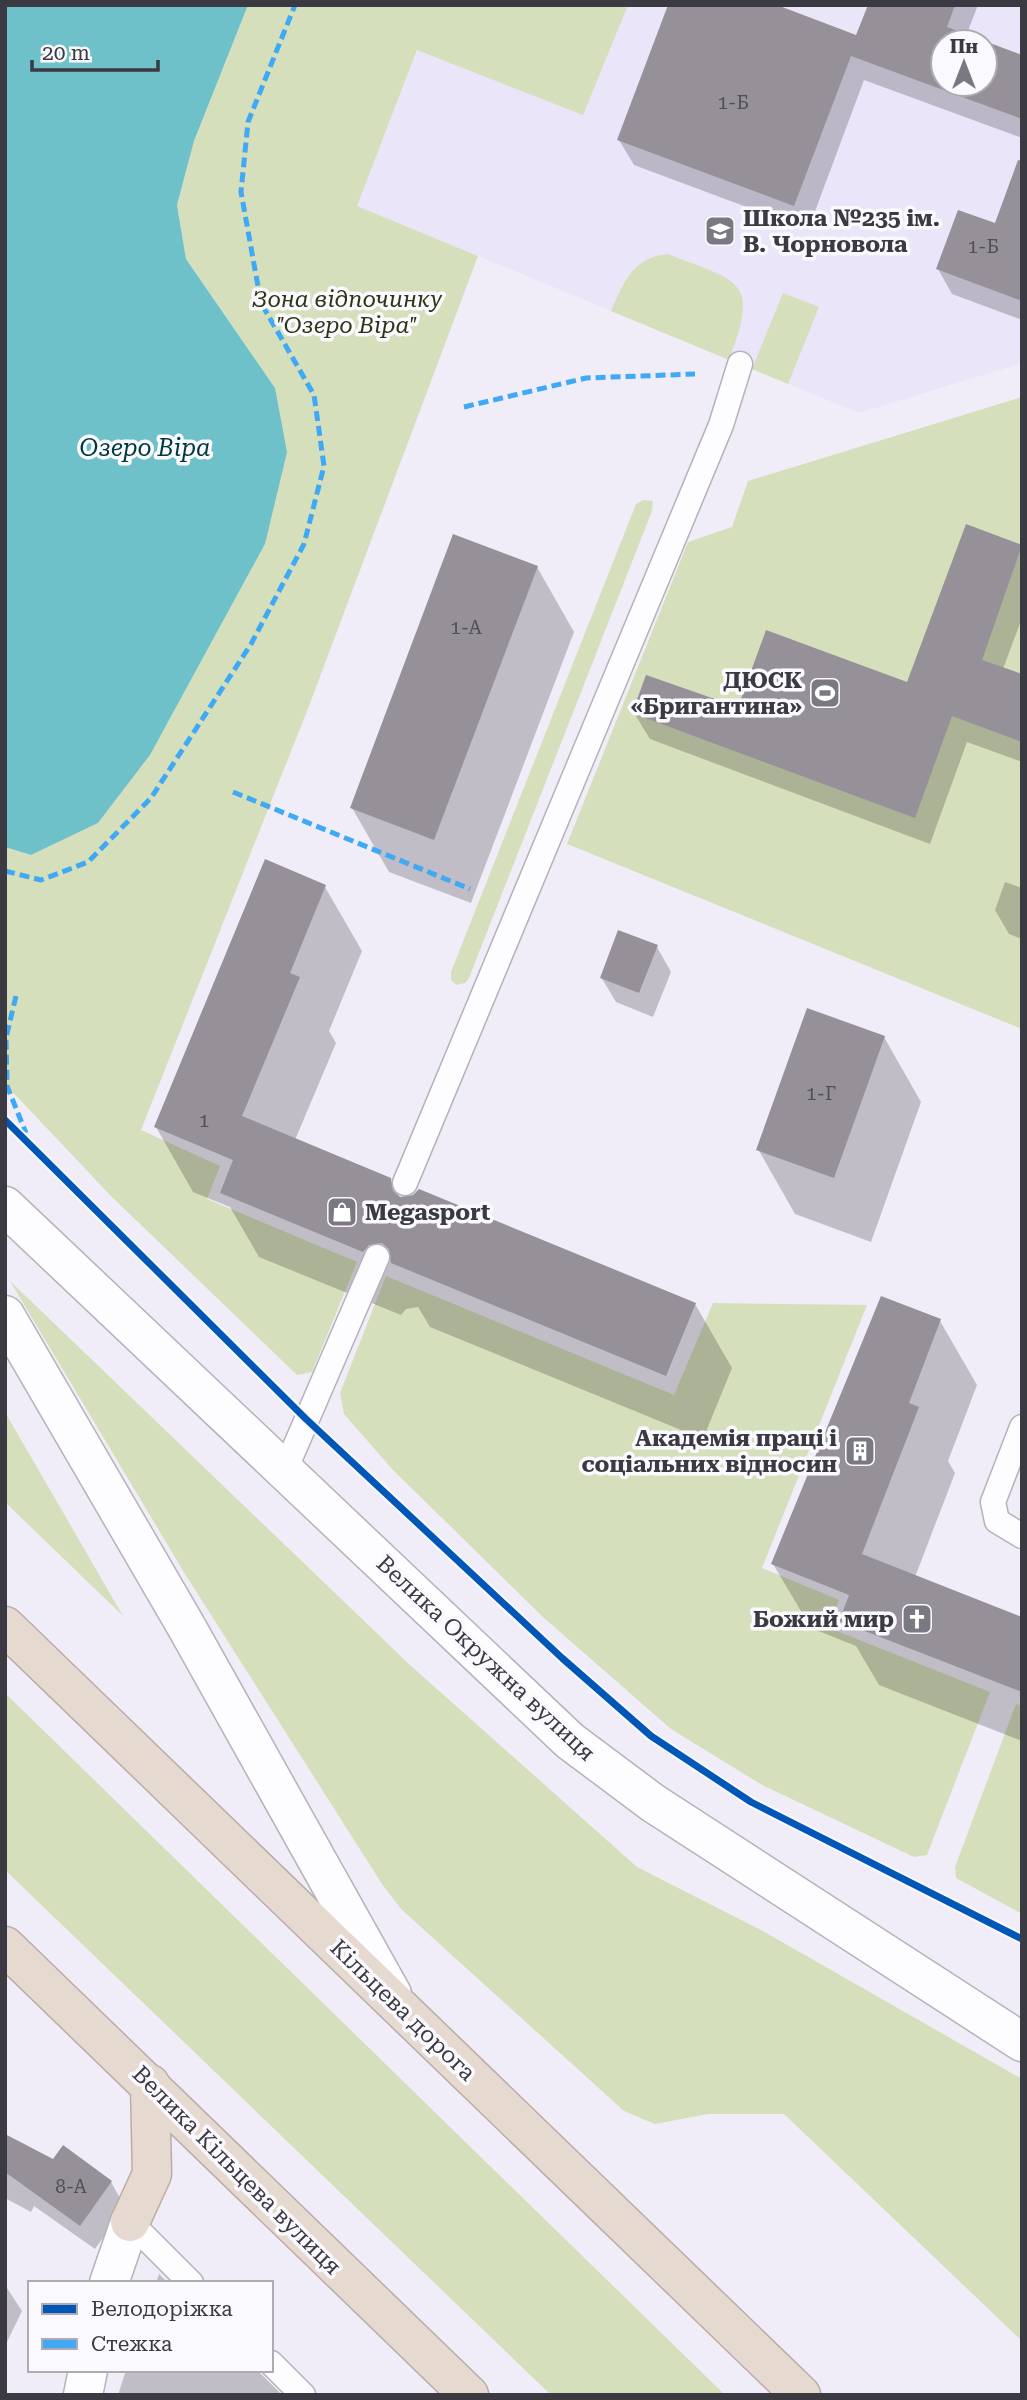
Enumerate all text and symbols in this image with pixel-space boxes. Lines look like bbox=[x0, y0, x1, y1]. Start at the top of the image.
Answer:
scale bar bbox=[32, 28, 158, 72]
north arrow bbox=[929, 28, 999, 98]
text: Пн bbox=[950, 35, 978, 58]
text: 20 m bbox=[42, 41, 90, 65]
house number: 1-Б bbox=[717, 91, 749, 114]
place label: Школа №235 ім. В. Чорновола bbox=[743, 205, 940, 258]
school or university icon: Школа №235 ім. В. Чорновола bbox=[703, 214, 737, 248]
house number: 1-Б bbox=[967, 235, 999, 258]
park label: Зона відпочинку "Озеро Віра" bbox=[252, 286, 443, 339]
water label: Озеро Віра bbox=[79, 434, 211, 462]
house number: 1-А bbox=[450, 616, 482, 639]
place label: ДЮСК «Бригантина» bbox=[630, 667, 802, 720]
sports icon: ДЮСК «Бригантина» bbox=[808, 676, 842, 710]
house number: 1-Г bbox=[806, 1082, 836, 1105]
house number: 1 bbox=[199, 1109, 209, 1132]
shop icon: Megasport bbox=[325, 1195, 359, 1229]
place label: Megasport bbox=[365, 1199, 490, 1226]
place label: Академія праці і соціальних відносин bbox=[581, 1425, 837, 1478]
building icon: Академія праці і соціальних відносин bbox=[843, 1434, 877, 1468]
street label: Велика Окружна вулиця bbox=[371, 1550, 600, 1767]
church icon: Божий мир bbox=[900, 1602, 934, 1636]
place label: Божий мир bbox=[753, 1606, 894, 1633]
street label: Кільцева дорога bbox=[324, 1934, 481, 2087]
street label: Велика Кільцева вулиця bbox=[127, 2060, 347, 2280]
house number: 8-А bbox=[55, 2175, 87, 2198]
legend bbox=[28, 2281, 273, 2372]
text: Велодоріжка bbox=[91, 2297, 233, 2321]
text: Стежка bbox=[91, 2332, 173, 2356]

